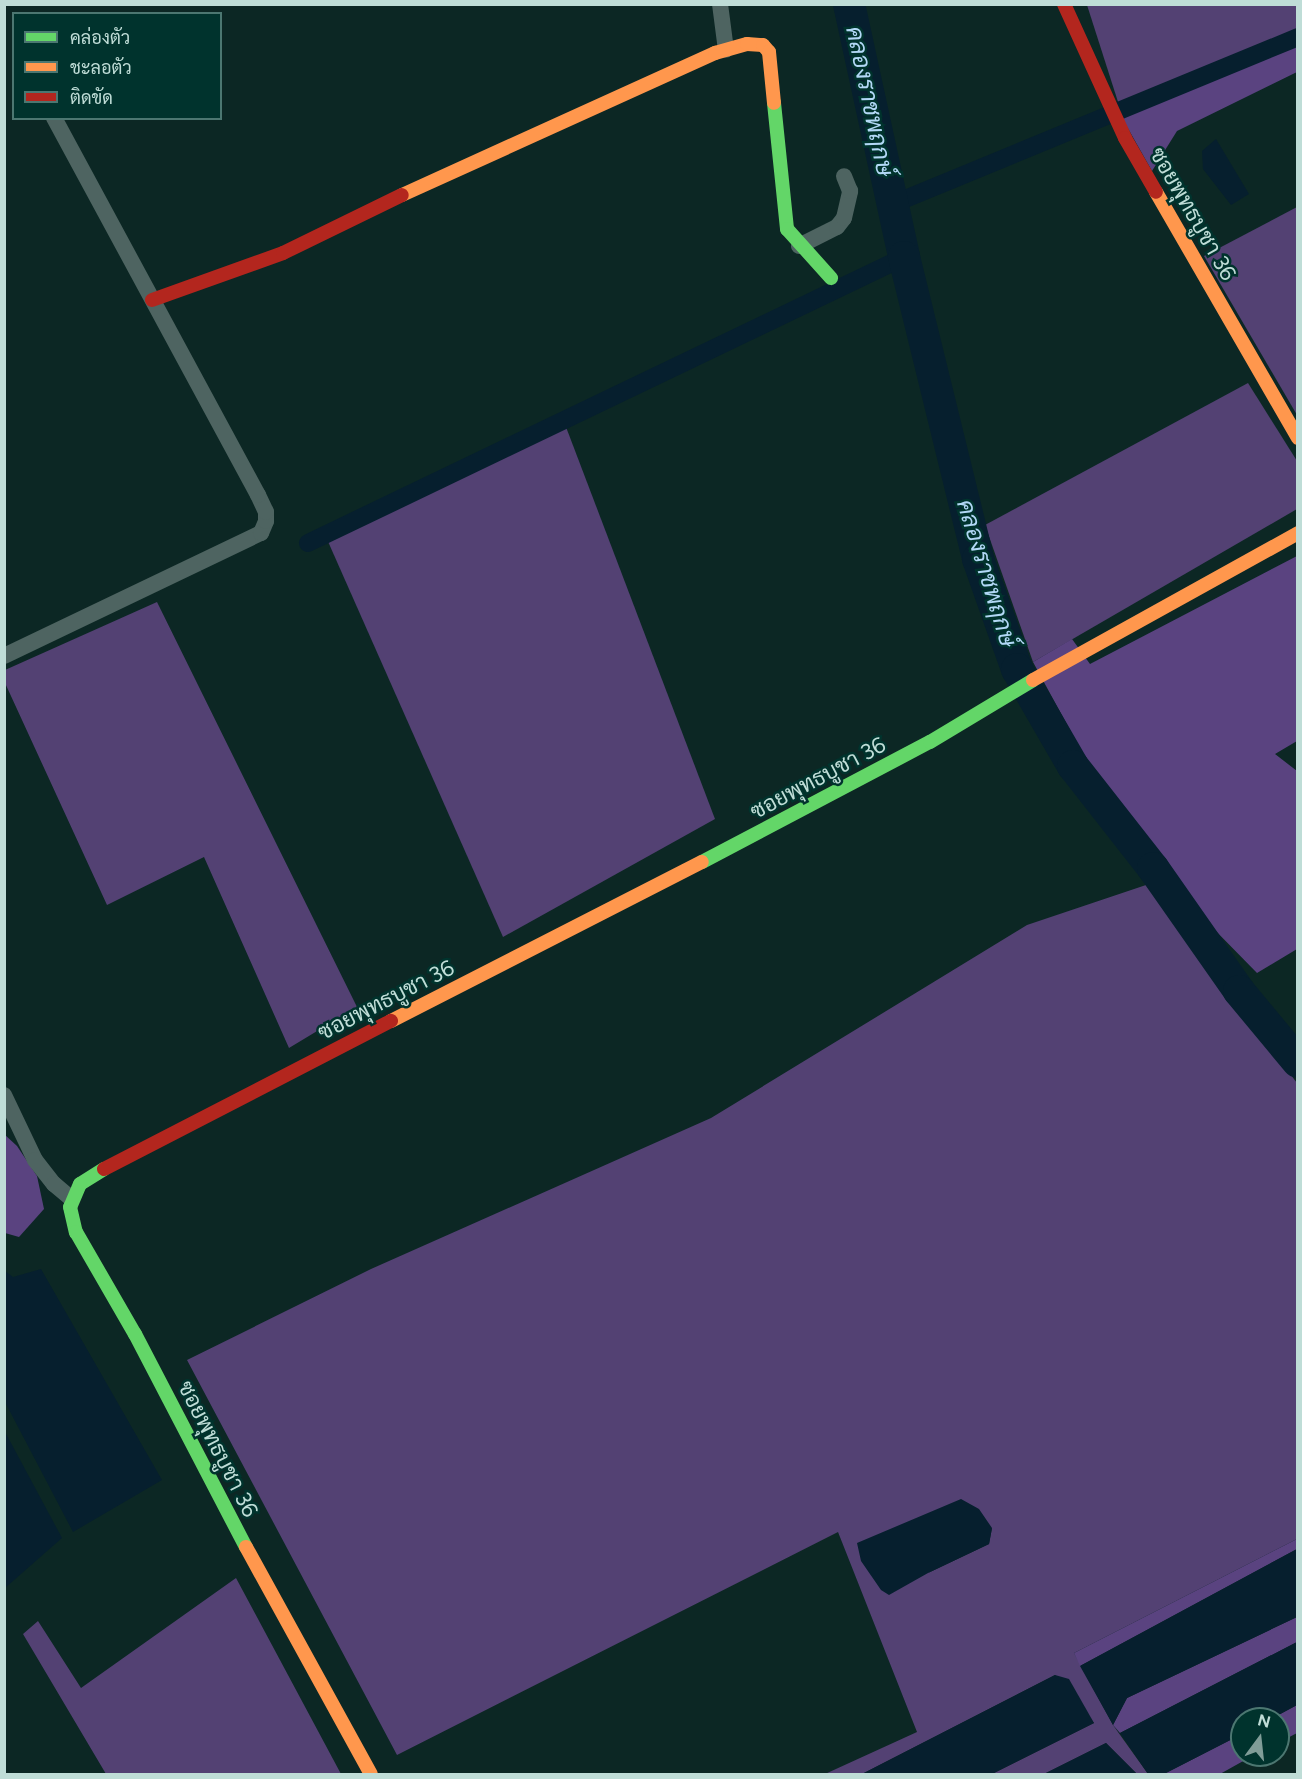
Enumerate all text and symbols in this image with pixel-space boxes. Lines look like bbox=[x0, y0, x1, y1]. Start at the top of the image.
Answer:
legend bbox=[12, 12, 222, 120]
water label: คลองราชพฤกษ์ bbox=[840, 23, 900, 179]
text: คล่องตัว bbox=[70, 27, 130, 49]
text: ชะลอตัว bbox=[70, 57, 132, 79]
text: ติดขัด bbox=[70, 87, 113, 109]
street label: ซอยพุทธบูชา 36 bbox=[1144, 143, 1242, 285]
water label: คลองราชพฤกษ์ bbox=[951, 496, 1023, 650]
street label: ซอยพุทธบูชา 36 bbox=[746, 731, 890, 825]
street label: ซอยพุทธบูชา 36 bbox=[313, 954, 459, 1046]
street label: ซอยพุทธบูชา 36 bbox=[172, 1376, 264, 1522]
north arrow bbox=[1230, 1707, 1290, 1767]
text: N bbox=[1256, 1710, 1273, 1732]

